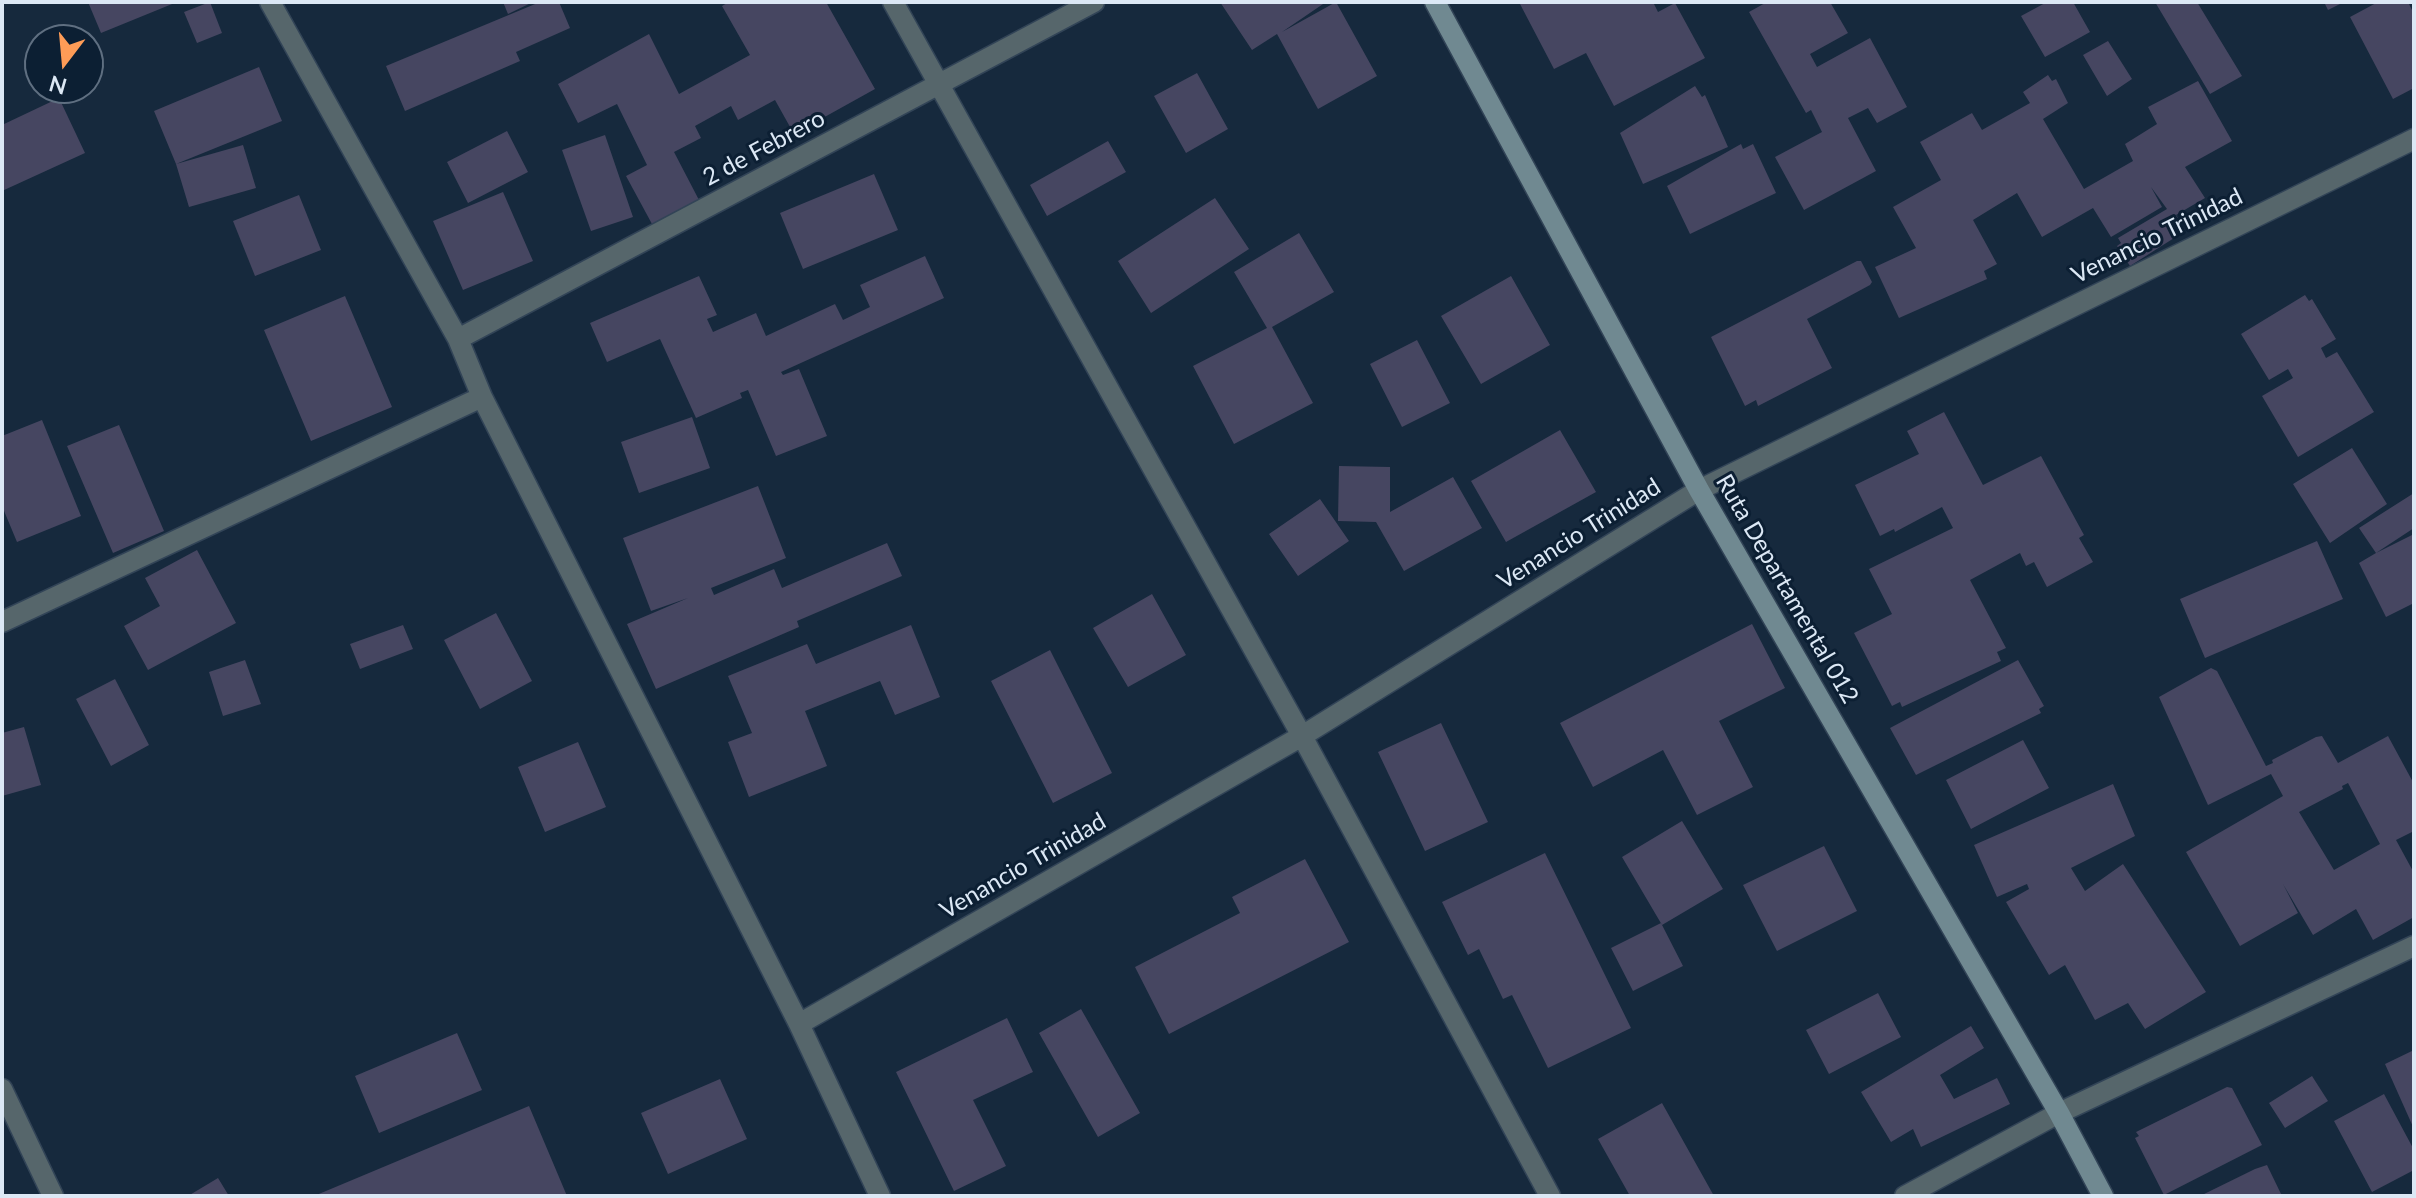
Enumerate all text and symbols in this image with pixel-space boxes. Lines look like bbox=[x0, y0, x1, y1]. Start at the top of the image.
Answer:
north arrow bbox=[24, 24, 104, 104]
text: N bbox=[46, 70, 70, 101]
street label: 2 de Febrero bbox=[698, 104, 830, 192]
street label: Venancio Trinidad bbox=[2067, 182, 2247, 290]
street label: Ruta Departamental 012 bbox=[1710, 469, 1864, 709]
street label: Venancio Trinidad bbox=[1492, 472, 1666, 596]
street label: Venancio Trinidad bbox=[935, 807, 1111, 925]

